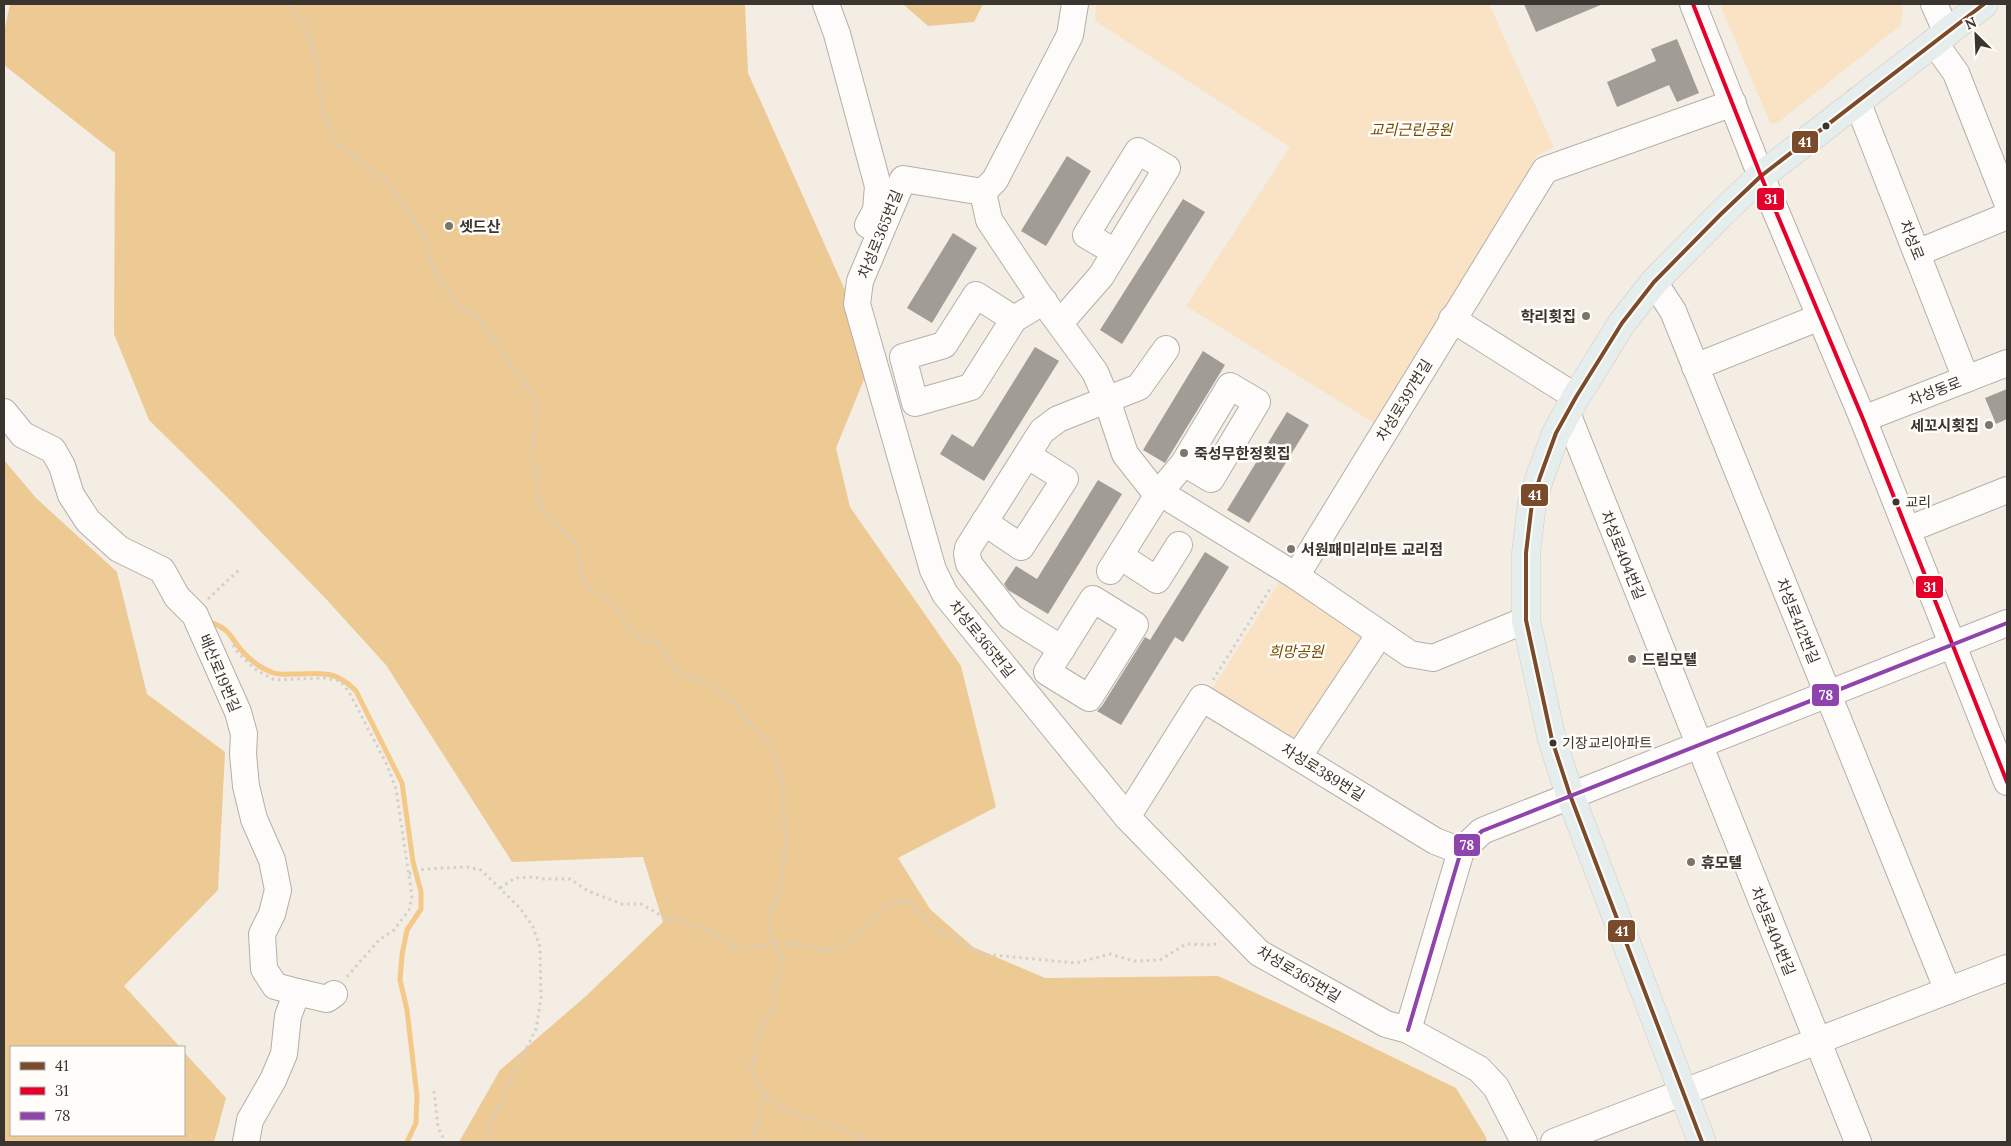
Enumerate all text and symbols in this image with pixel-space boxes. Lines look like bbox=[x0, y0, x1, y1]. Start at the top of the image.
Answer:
north arrow bbox=[1951, 10, 2001, 60]
text: N bbox=[1962, 13, 1979, 34]
park label: 교리근린공원 bbox=[1370, 120, 1454, 139]
unlabelled marker bbox=[1821, 121, 1831, 131]
line badge: 41 bbox=[1791, 130, 1819, 154]
text: 41 bbox=[1798, 133, 1812, 151]
street label: 차성로365번길 bbox=[854, 187, 906, 281]
line badge: 31 bbox=[1756, 187, 1785, 211]
text: 31 bbox=[1764, 190, 1778, 208]
place label: 셋드산 bbox=[459, 217, 501, 236]
street label: 차성로 bbox=[1895, 217, 1929, 263]
marker: 셋드산 bbox=[443, 220, 455, 232]
place label: 학리횟집 bbox=[1521, 307, 1576, 326]
marker: 학리횟집 bbox=[1580, 310, 1592, 322]
street label: 차성로397번길 bbox=[1372, 355, 1436, 445]
street label: 차성동로 bbox=[1906, 372, 1964, 410]
place label: 세꼬시횟집 bbox=[1910, 416, 1979, 435]
marker: 세꼬시횟집 bbox=[1983, 419, 1995, 431]
place label: 죽성무한정횟집 bbox=[1194, 444, 1291, 463]
marker: 죽성무한정횟집 bbox=[1178, 447, 1190, 459]
line badge: 41 bbox=[1520, 483, 1549, 507]
text: 41 bbox=[1528, 486, 1542, 504]
place label: 교리 bbox=[1905, 493, 1931, 511]
marker: 교리 bbox=[1891, 497, 1901, 507]
street label: 차성로404번길 bbox=[1596, 508, 1650, 602]
place label: 서원패미리마트 교리점 bbox=[1301, 540, 1443, 559]
marker: 서원패미리마트 교리점 bbox=[1285, 543, 1297, 555]
street label: 차성로412번길 bbox=[1772, 575, 1824, 667]
line badge: 31 bbox=[1915, 575, 1944, 599]
text: 31 bbox=[1923, 578, 1937, 596]
street label: 차성로365번길 bbox=[945, 596, 1019, 682]
street label: 배산로19번길 bbox=[195, 631, 245, 715]
park label: 희망공원 bbox=[1268, 642, 1325, 661]
place label: 드림모텔 bbox=[1642, 650, 1697, 669]
marker: 드림모텔 bbox=[1626, 653, 1638, 665]
line badge: 78 bbox=[1811, 683, 1840, 707]
text: 78 bbox=[1819, 686, 1833, 704]
place label: 기장교리아파트 bbox=[1562, 734, 1652, 752]
marker: 기장교리아파트 bbox=[1548, 738, 1558, 748]
street label: 차성로389번길 bbox=[1278, 739, 1368, 805]
line badge: 78 bbox=[1453, 833, 1481, 857]
text: 78 bbox=[1460, 836, 1474, 854]
place label: 휴모텔 bbox=[1701, 853, 1742, 872]
marker: 휴모텔 bbox=[1685, 856, 1697, 868]
street label: 차성로404번길 bbox=[1746, 884, 1800, 978]
line badge: 41 bbox=[1607, 919, 1636, 943]
text: 41 bbox=[1615, 922, 1629, 940]
street label: 차성로365번길 bbox=[1254, 942, 1344, 1006]
legend bbox=[10, 1046, 185, 1136]
text: 41 bbox=[55, 1056, 69, 1075]
text: 31 bbox=[55, 1081, 69, 1100]
text: 78 bbox=[55, 1106, 70, 1125]

